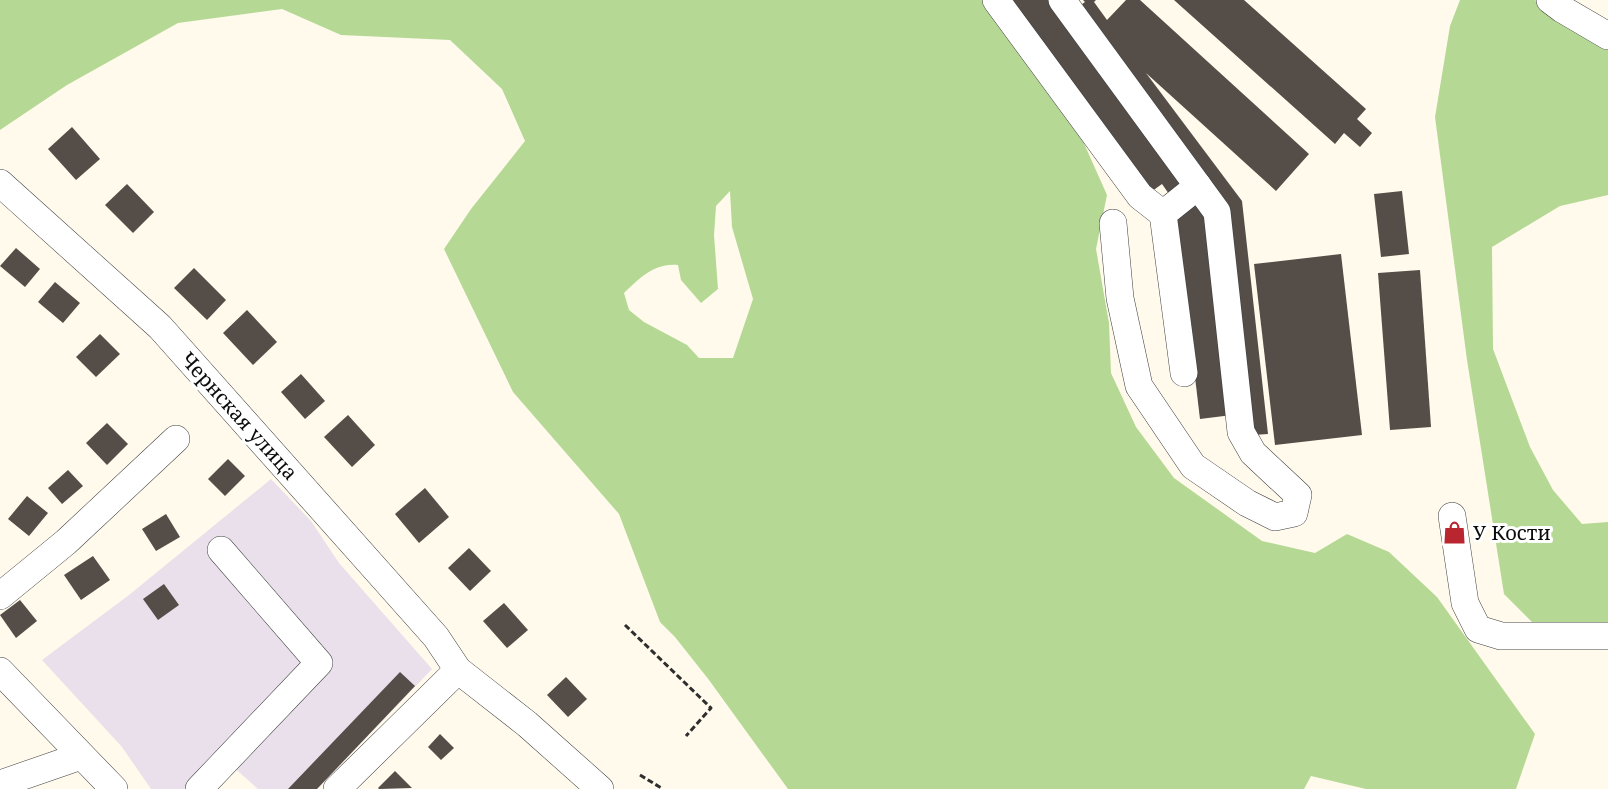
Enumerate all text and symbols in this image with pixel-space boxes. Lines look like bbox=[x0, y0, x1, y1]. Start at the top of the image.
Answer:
street label: Чернская улица bbox=[175, 346, 304, 485]
place label: У Кости bbox=[1473, 519, 1551, 546]
shop icon: У Кости bbox=[1442, 520, 1468, 546]

